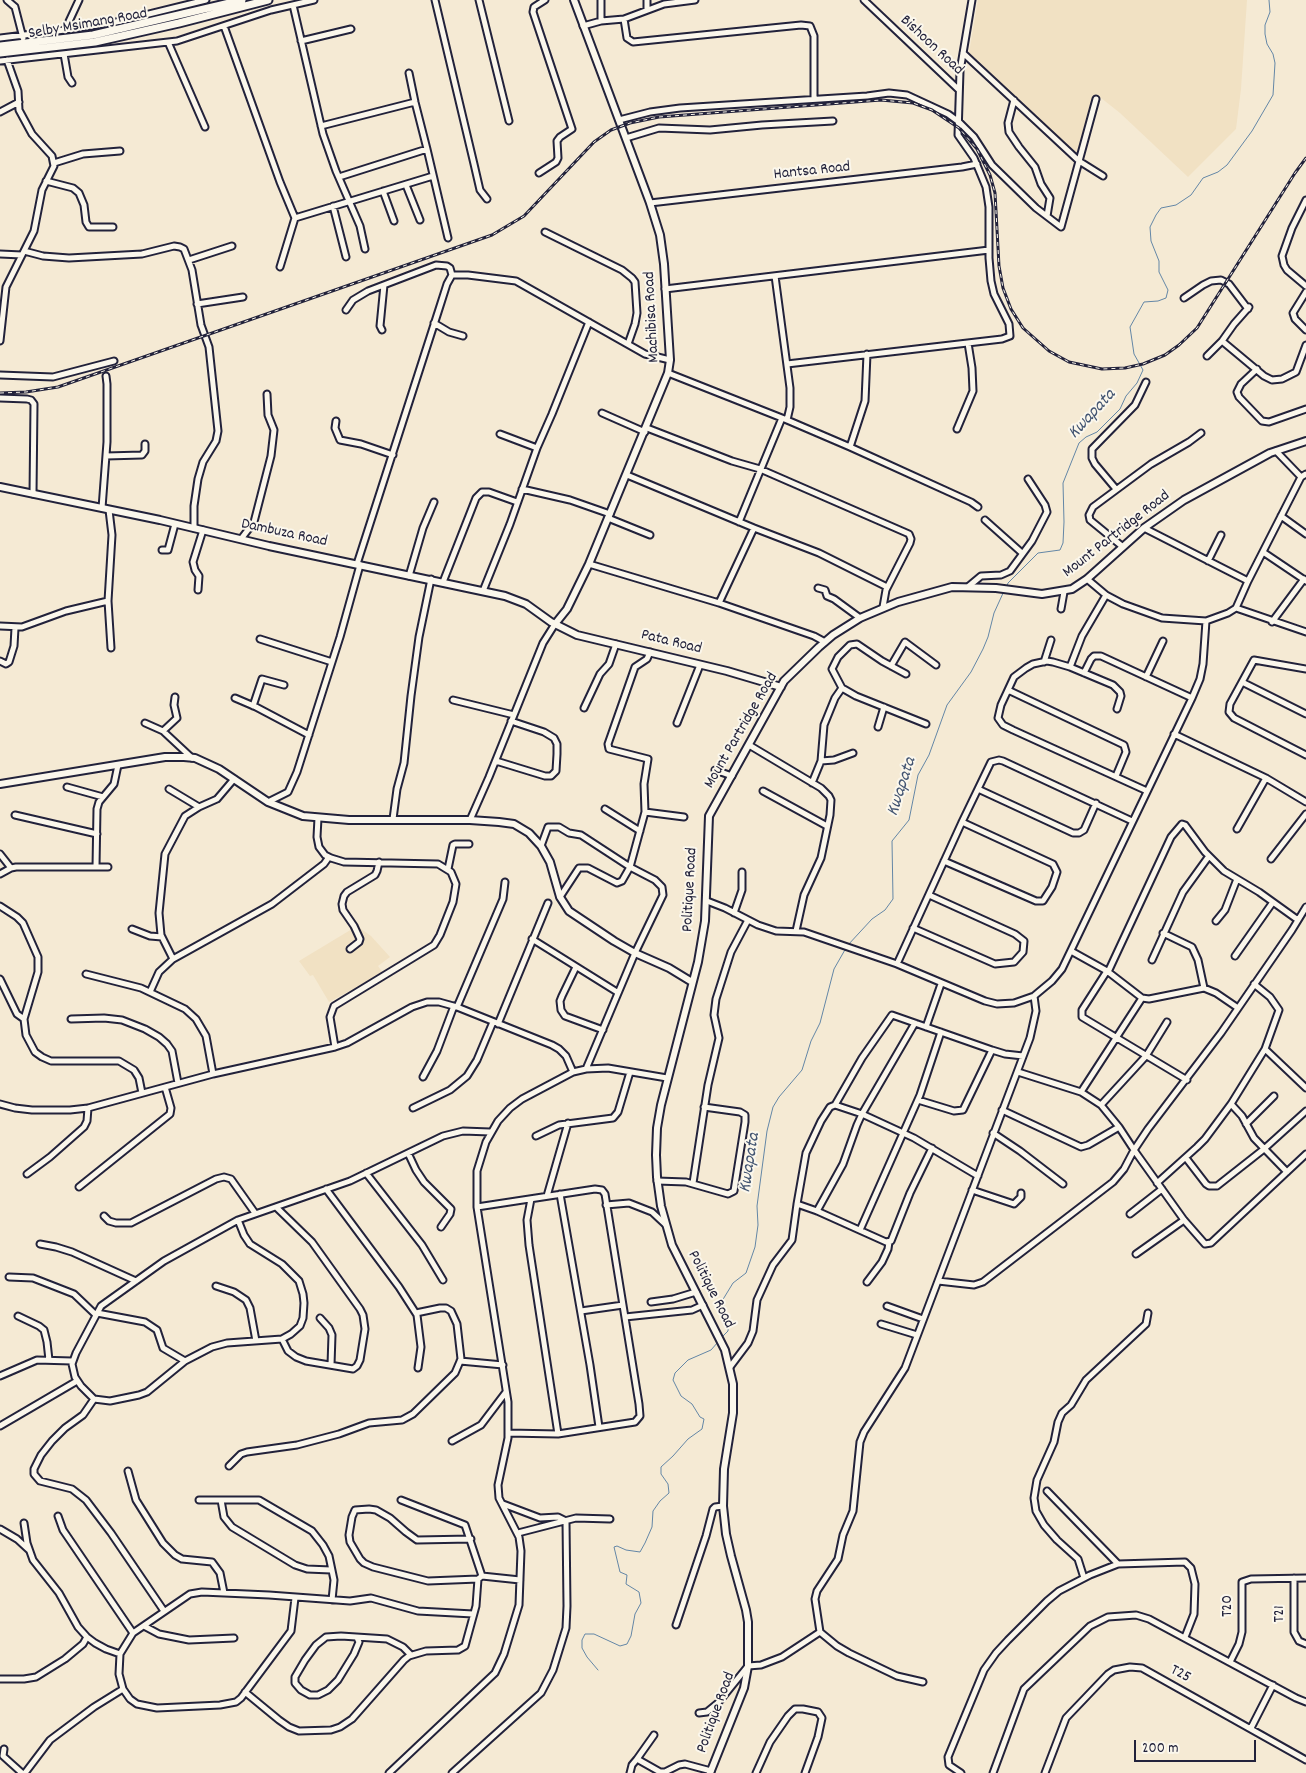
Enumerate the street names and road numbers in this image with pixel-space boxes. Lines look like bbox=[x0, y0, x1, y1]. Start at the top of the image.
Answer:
street label: Selby Msimang Road bbox=[27, 5, 149, 45]
street label: Bishoon Road bbox=[895, 12, 967, 80]
street label: Hantsa Road bbox=[773, 158, 851, 186]
street label: Machibisa Road bbox=[641, 271, 665, 363]
street label: Mount Partridge Road bbox=[1059, 487, 1175, 583]
street label: Dambuza Road bbox=[239, 515, 329, 553]
street label: Pata Road bbox=[639, 626, 703, 660]
street label: Mount Partridge Road bbox=[701, 669, 783, 793]
street label: Politique Road bbox=[679, 847, 703, 933]
street label: Politique Road bbox=[682, 1248, 738, 1332]
street label: T20 bbox=[1219, 1595, 1239, 1617]
street label: T21 bbox=[1271, 1606, 1291, 1622]
street label: T25 bbox=[1166, 1662, 1194, 1688]
street label: Politique Road bbox=[694, 1670, 740, 1756]

